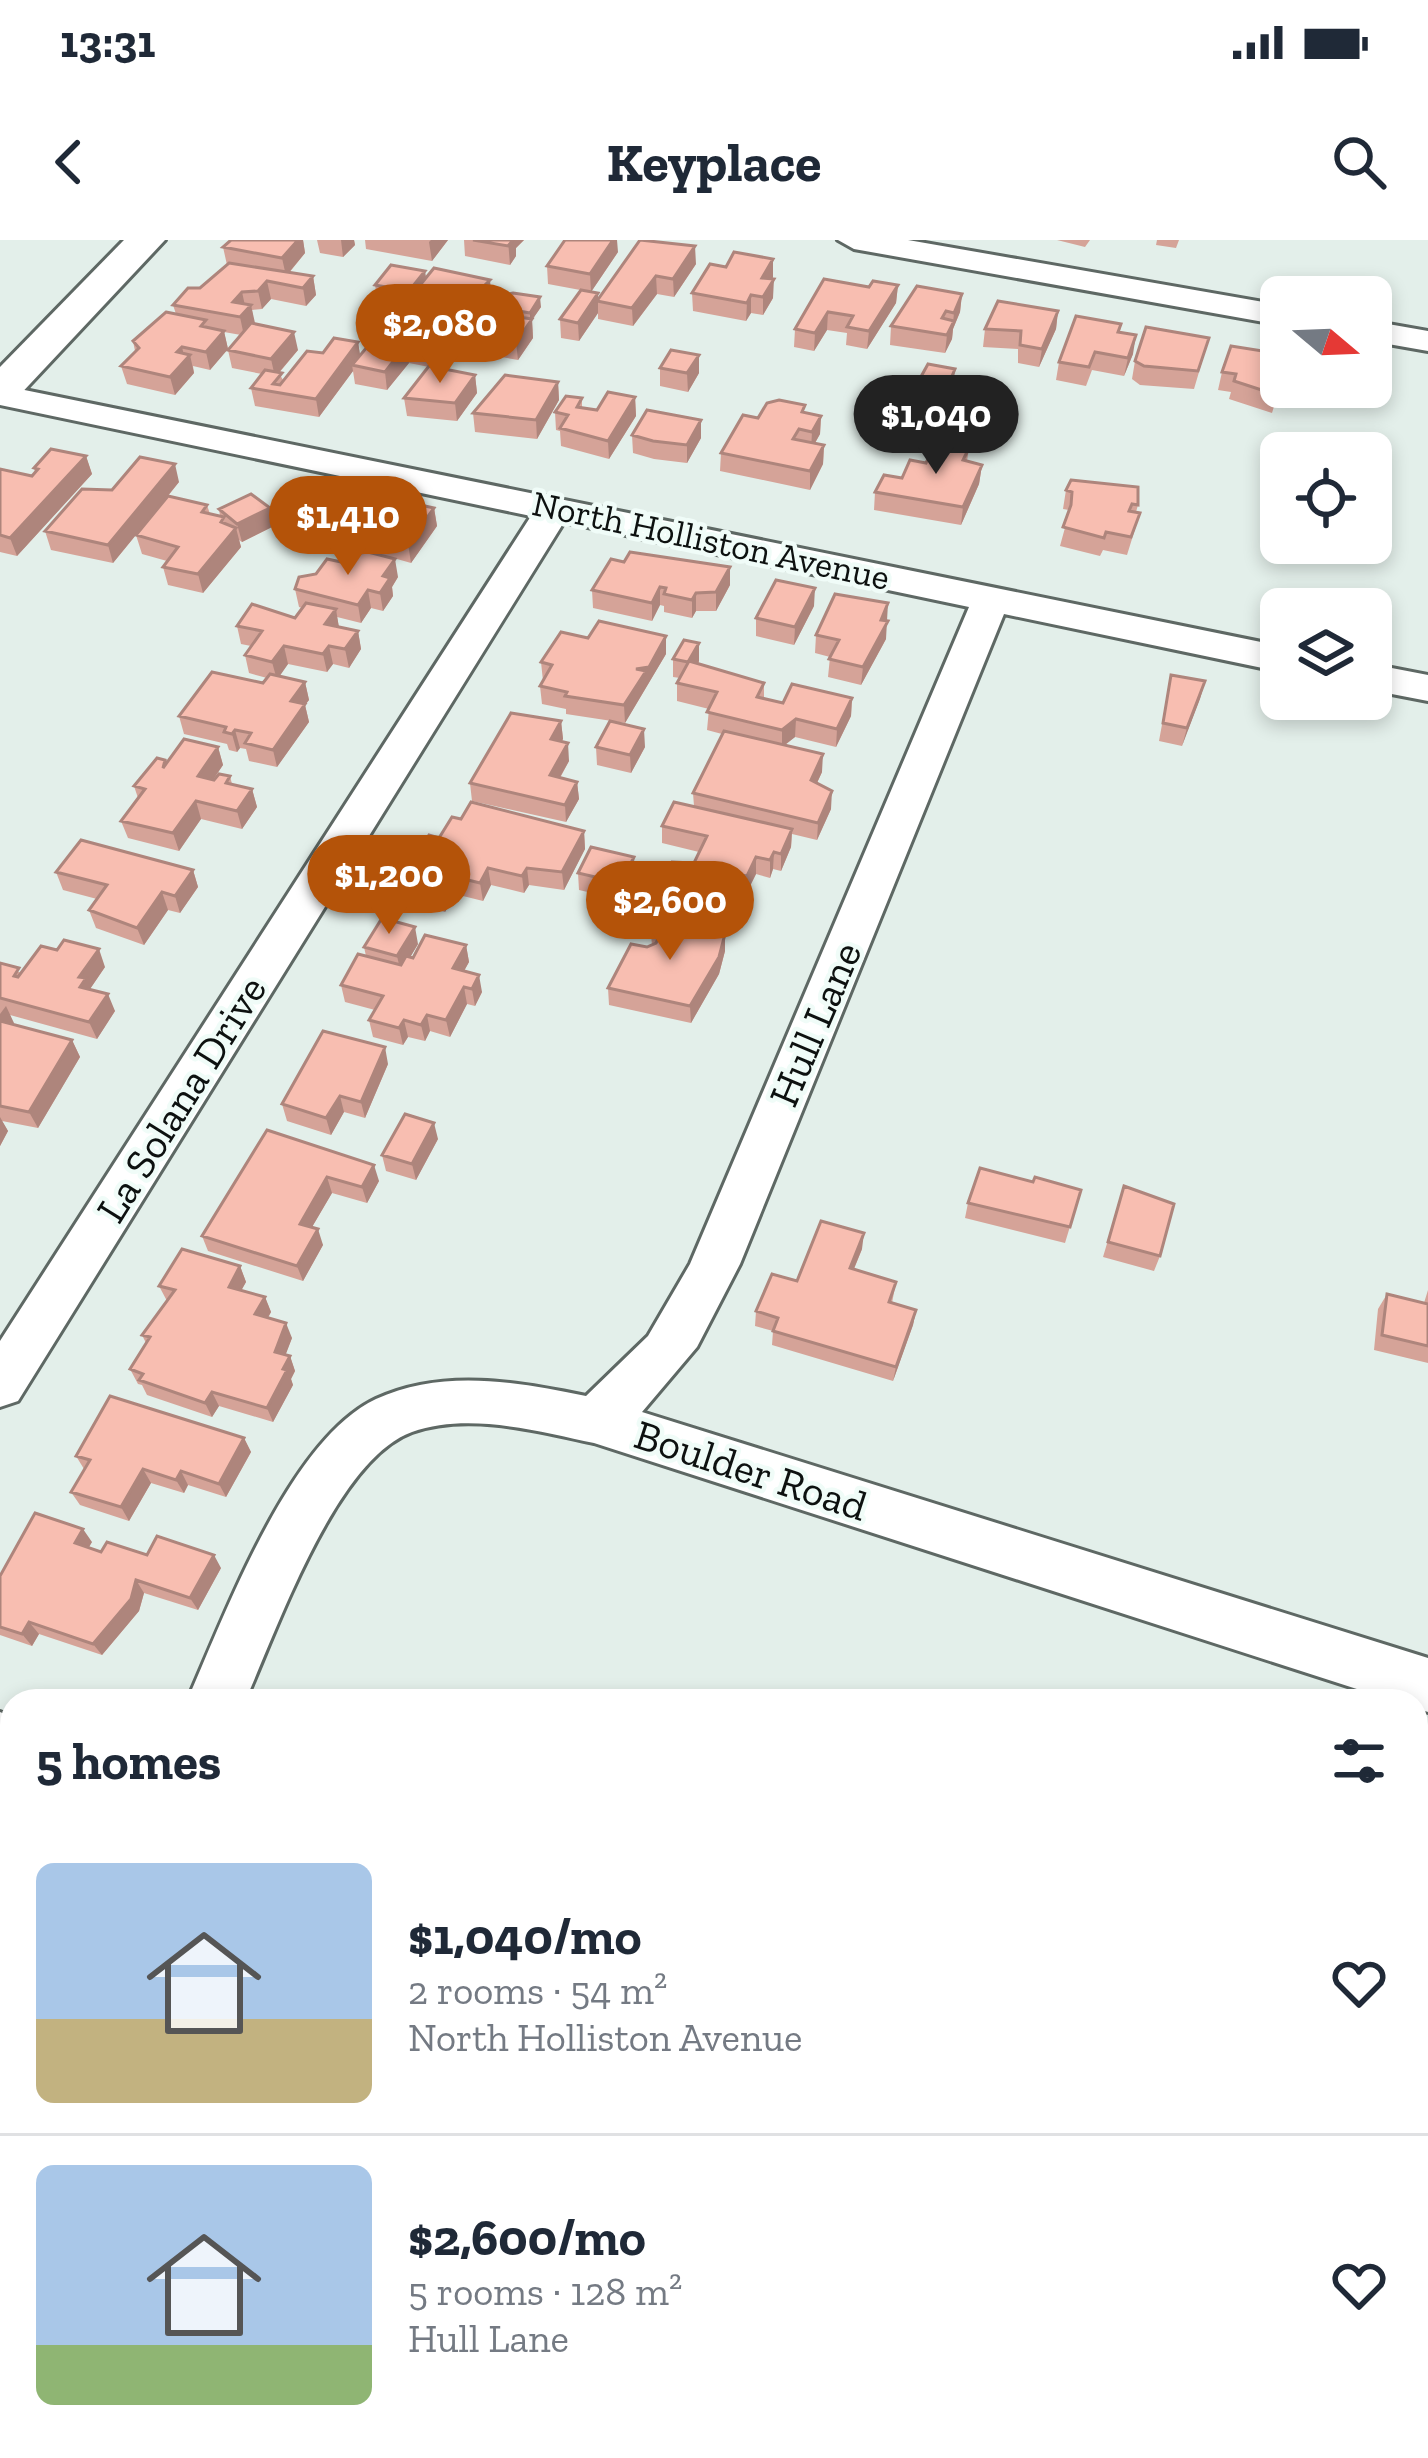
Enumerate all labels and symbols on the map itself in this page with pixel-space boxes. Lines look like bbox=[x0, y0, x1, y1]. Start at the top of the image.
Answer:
north arrow bbox=[1260, 276, 1392, 408]
pin: $2,080 bbox=[342, 284, 538, 386]
pin: $1,040 bbox=[838, 375, 1034, 477]
pin: $1,410 bbox=[250, 476, 446, 578]
street label: North Holliston Avenue bbox=[528, 481, 894, 599]
pin: $1,200 bbox=[291, 835, 487, 937]
pin: $2,600 bbox=[572, 861, 768, 963]
street label: Hull Lane bbox=[758, 934, 872, 1114]
street label: La Solana Drive bbox=[85, 966, 277, 1232]
street label: Boulder Road bbox=[628, 1408, 874, 1532]

